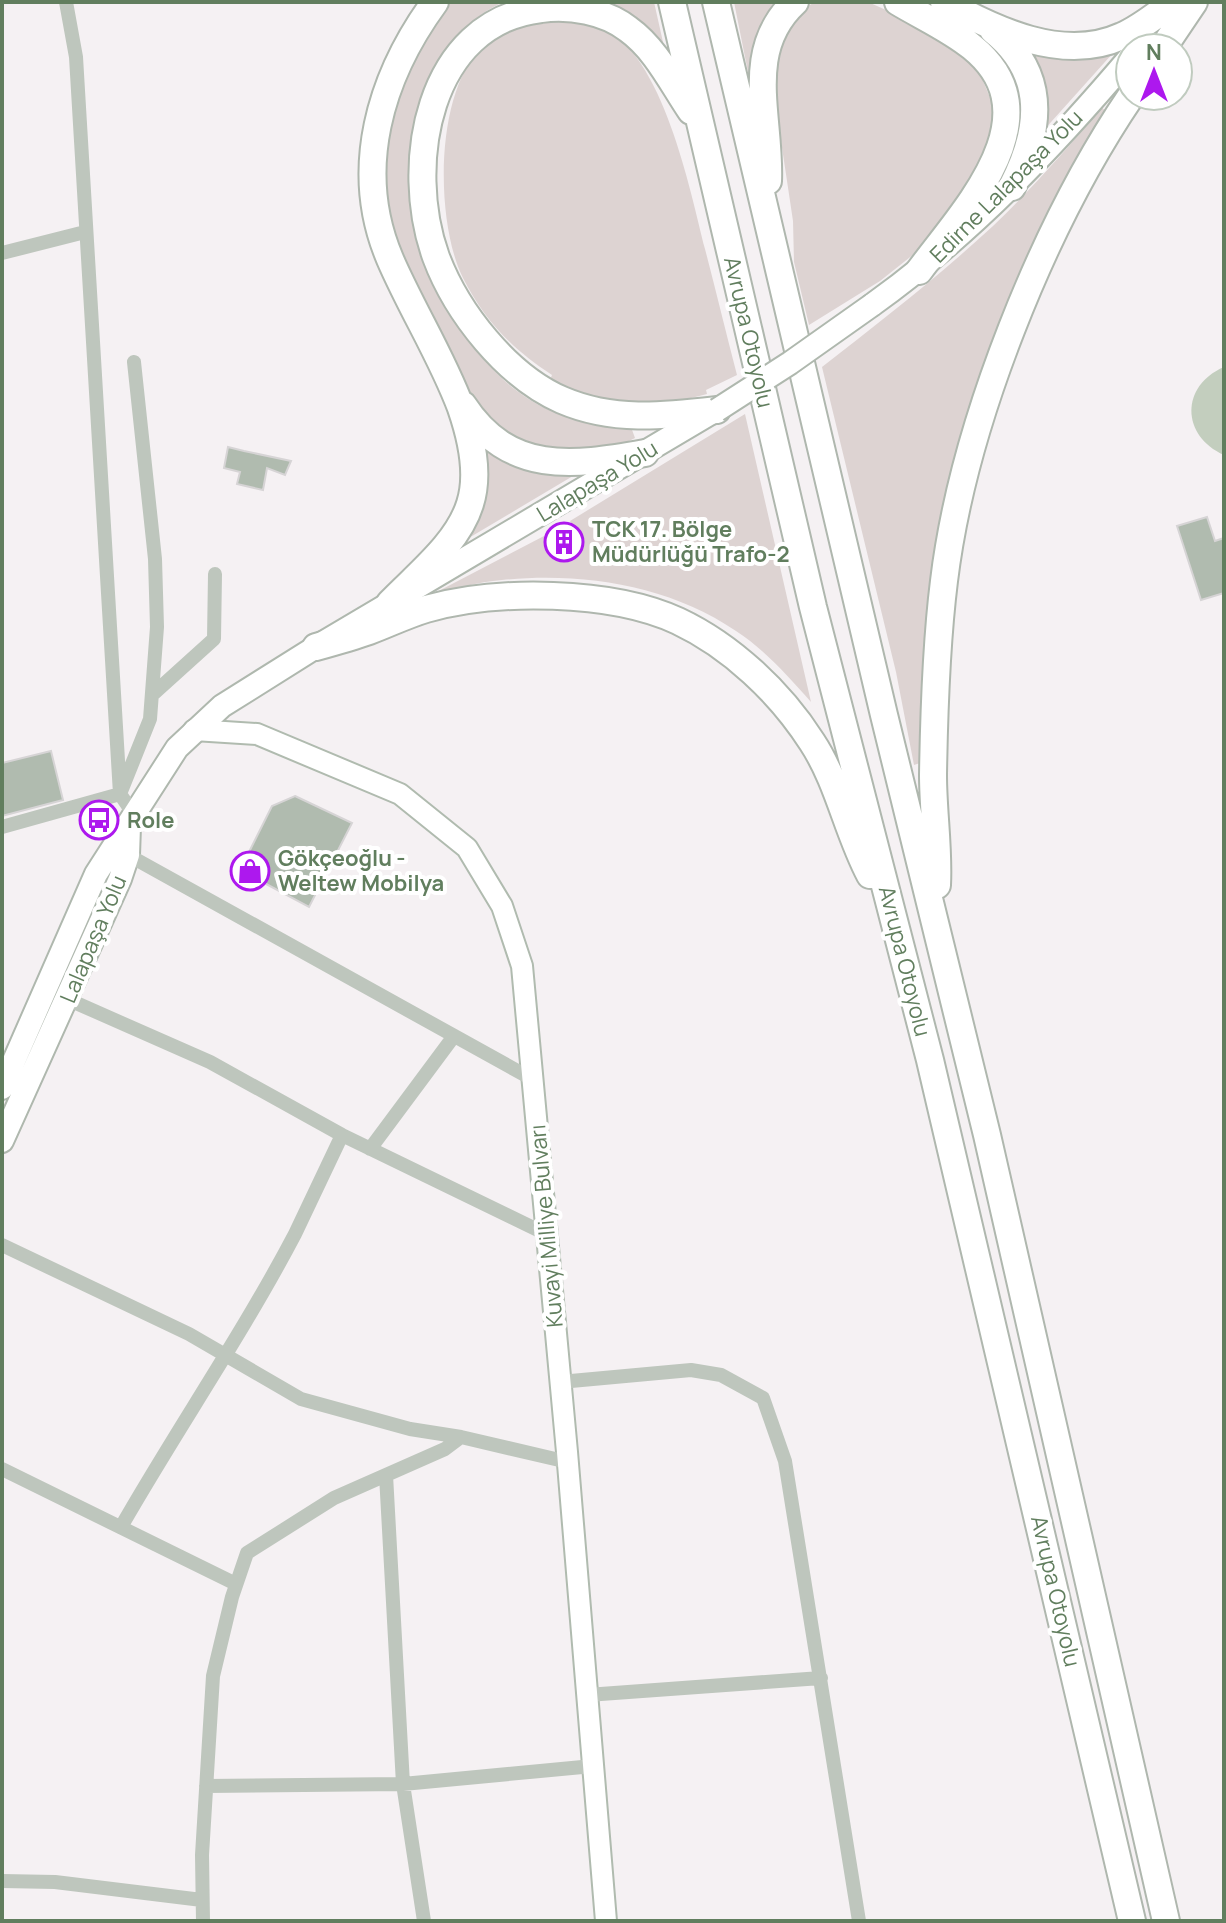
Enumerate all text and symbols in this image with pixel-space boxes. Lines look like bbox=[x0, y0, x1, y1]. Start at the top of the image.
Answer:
north arrow bbox=[1114, 32, 1194, 112]
text: N bbox=[1146, 37, 1162, 67]
street label: Edirne Lalapaşa Yolu bbox=[923, 103, 1089, 269]
street label: Avrupa Otoyolu bbox=[717, 254, 781, 410]
street label: Lalapaşa Yolu bbox=[531, 433, 663, 529]
place label: TCK 17. Bölge Müdürlüğü Trafo-2 bbox=[592, 514, 790, 569]
building icon: TCK 17. Bölge Müdürlüğü Trafo-2 bbox=[543, 521, 585, 563]
bus stop icon: Role bbox=[78, 799, 120, 841]
place label: Role bbox=[127, 805, 175, 835]
place label: Gökçeoğlu - Weltew Mobilya bbox=[278, 843, 444, 898]
shop icon: Gökçeoğlu - Weltew Mobilya bbox=[229, 850, 271, 892]
street label: Lalapaşa Yolu bbox=[53, 871, 133, 1007]
street label: Avrupa Otoyolu bbox=[872, 883, 938, 1039]
street label: Kuvayi Milliye Bulvarı bbox=[522, 1123, 570, 1329]
street label: Avrupa Otoyolu bbox=[1024, 1513, 1088, 1669]

